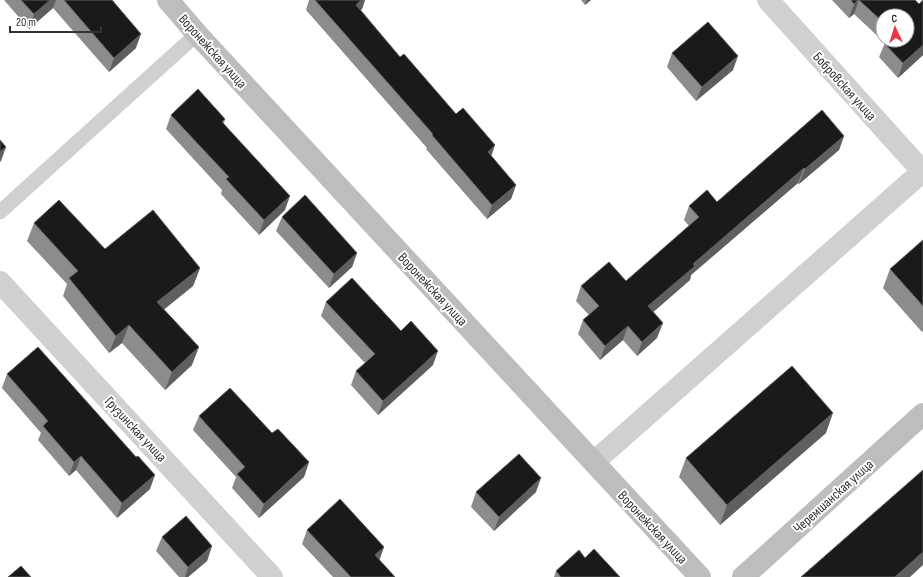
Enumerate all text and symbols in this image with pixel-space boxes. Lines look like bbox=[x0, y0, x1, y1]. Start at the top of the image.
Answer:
scale bar bbox=[10, 8, 101, 34]
north arrow bbox=[875, 8, 915, 48]
street label: Воронежская улица bbox=[175, 11, 250, 92]
text: С bbox=[891, 12, 898, 25]
text: 20 m bbox=[16, 15, 36, 30]
street label: Бобровская улица bbox=[809, 49, 880, 124]
street label: Воронежская улица bbox=[394, 249, 471, 329]
street label: Грузинская улица bbox=[101, 393, 170, 466]
street label: Черемшанская улица bbox=[790, 456, 877, 537]
street label: Воронежская улица bbox=[614, 487, 691, 567]

